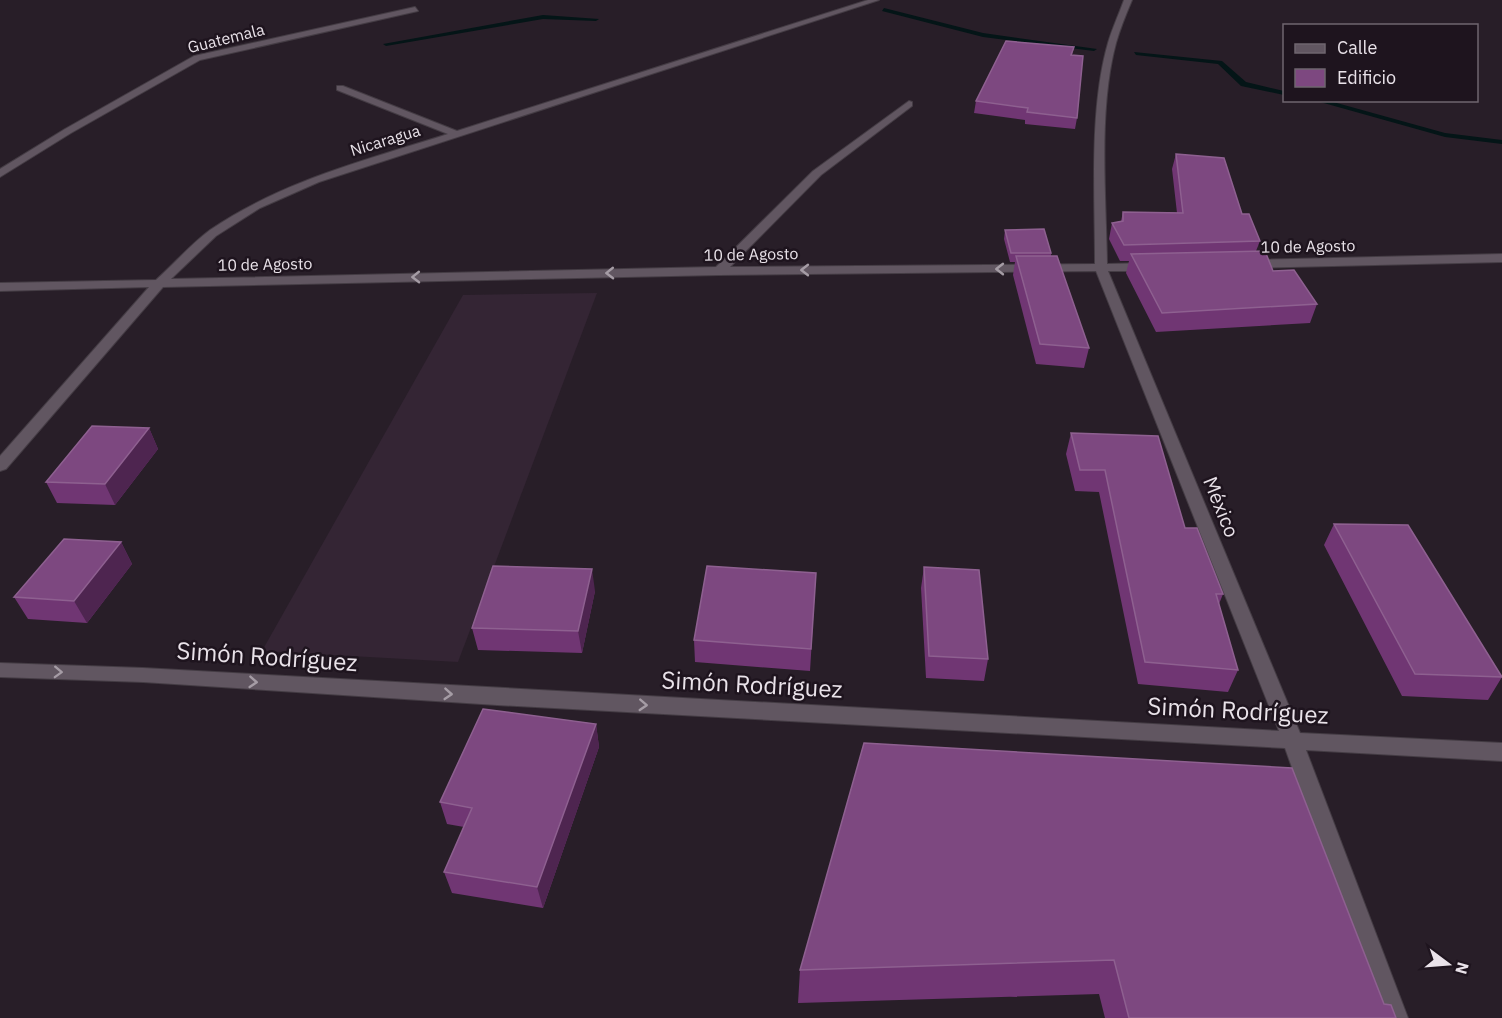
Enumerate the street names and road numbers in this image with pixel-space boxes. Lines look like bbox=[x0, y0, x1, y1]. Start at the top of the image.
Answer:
street label: Guatemala bbox=[185, 19, 267, 57]
street label: Nicaragua bbox=[348, 120, 423, 160]
street label: 10 de Agosto bbox=[1261, 235, 1355, 257]
street label: 10 de Agosto bbox=[704, 243, 798, 265]
street label: 10 de Agosto bbox=[218, 253, 312, 275]
street label: México bbox=[1197, 472, 1246, 541]
street label: Simón Rodríguez bbox=[176, 634, 359, 678]
street label: Simón Rodríguez bbox=[661, 663, 843, 705]
street label: Simón Rodríguez bbox=[1147, 689, 1329, 731]

